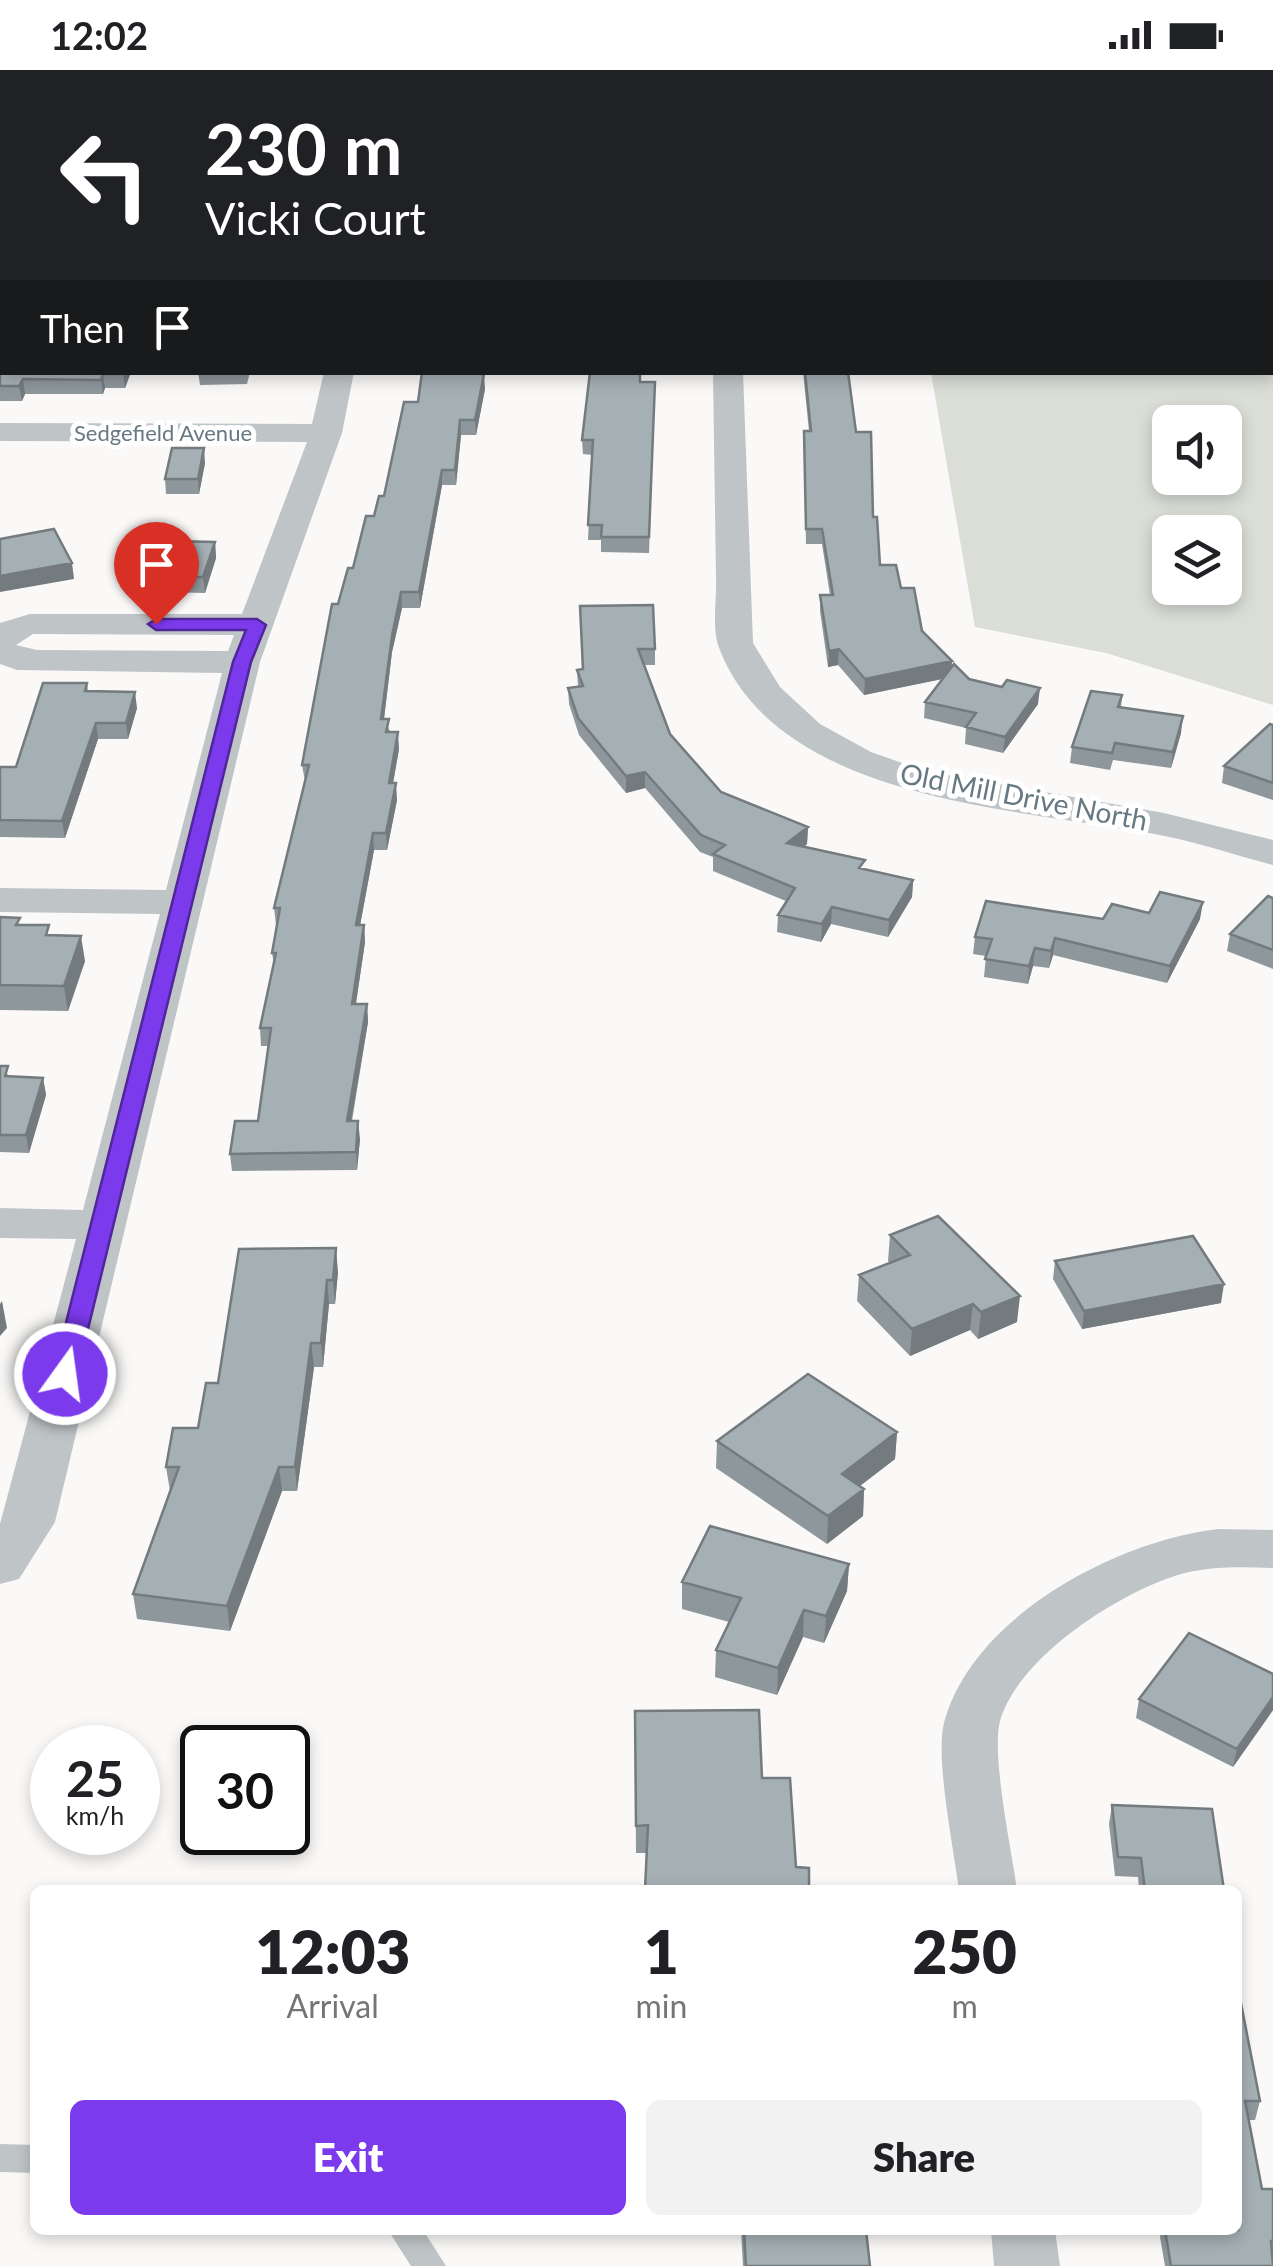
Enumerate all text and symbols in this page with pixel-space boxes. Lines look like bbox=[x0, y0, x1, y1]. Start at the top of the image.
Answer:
text: 12:02 bbox=[50, 12, 148, 58]
text: 230 m bbox=[205, 106, 402, 190]
icon: left bbox=[40, 110, 170, 240]
text: Vicki Court bbox=[205, 191, 426, 245]
icon: arrive bbox=[145, 300, 200, 355]
text: Then bbox=[40, 305, 125, 351]
map controls bbox=[1152, 405, 1242, 605]
button: sound bbox=[1152, 405, 1242, 495]
street label: Sedgefield Avenue bbox=[74, 419, 252, 446]
button: layers bbox=[1152, 515, 1242, 605]
pin bbox=[114, 522, 199, 625]
icon: arrive bbox=[129, 537, 184, 592]
street label: Old Mill Drive North bbox=[898, 755, 1150, 837]
position arrow bbox=[13, 1322, 117, 1426]
speed limit sign: 30 bbox=[180, 1725, 310, 1855]
text: 25 bbox=[66, 1748, 124, 1808]
text: km/h bbox=[66, 1800, 124, 1830]
text: 12:03 bbox=[255, 1915, 410, 1987]
text: 1 bbox=[644, 1915, 679, 1987]
text: 250 bbox=[912, 1915, 1017, 1987]
text: Arrival bbox=[287, 1986, 379, 2025]
text: min bbox=[635, 1986, 687, 2025]
text: m bbox=[951, 1986, 978, 2025]
button: Exit bbox=[70, 2100, 626, 2215]
button: Share bbox=[646, 2100, 1202, 2215]

